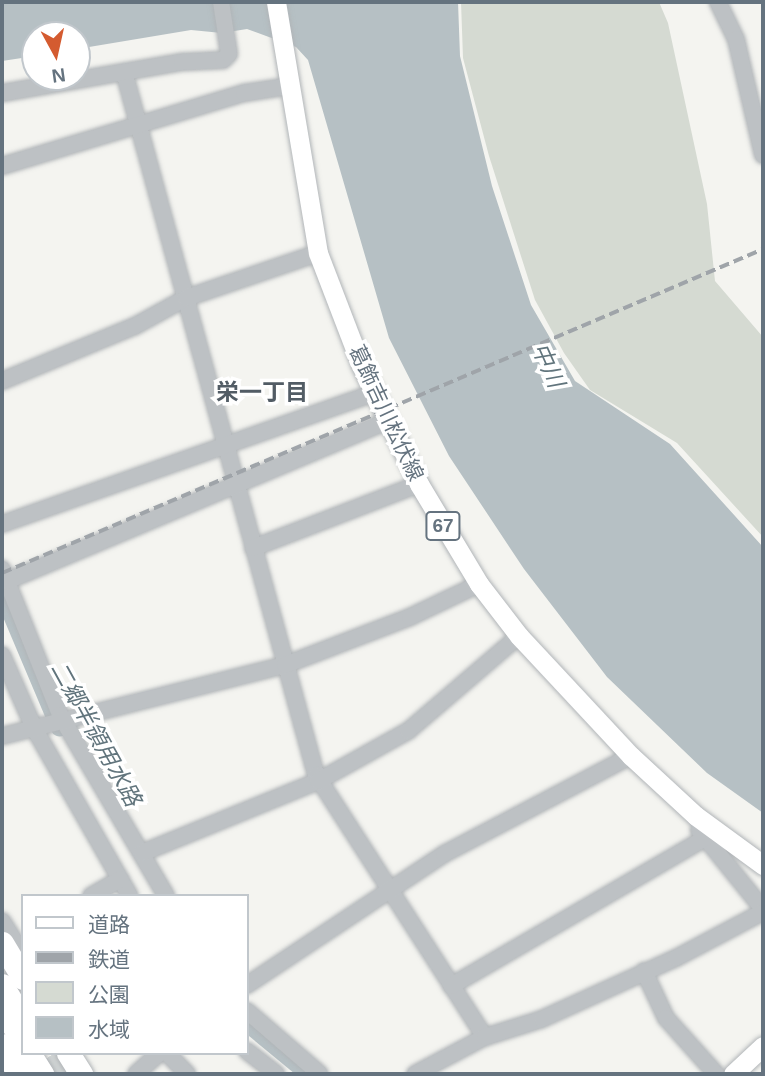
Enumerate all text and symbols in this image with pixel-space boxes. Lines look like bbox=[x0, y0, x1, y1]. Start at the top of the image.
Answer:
north arrow bbox=[21, 21, 91, 91]
text: N bbox=[50, 64, 67, 87]
water label: 中川 bbox=[526, 338, 570, 392]
street label: 葛飾吉川松伏線 bbox=[344, 341, 428, 485]
district label: 栄一丁目 bbox=[216, 378, 308, 406]
road number: 67 bbox=[424, 510, 462, 541]
water label: 二郷半領用水路 bbox=[45, 657, 147, 811]
legend bbox=[21, 894, 248, 1055]
text: 道路 bbox=[88, 913, 130, 936]
text: 鉄道 bbox=[88, 948, 130, 971]
text: 公園 bbox=[88, 983, 130, 1006]
text: 水域 bbox=[88, 1018, 130, 1041]

